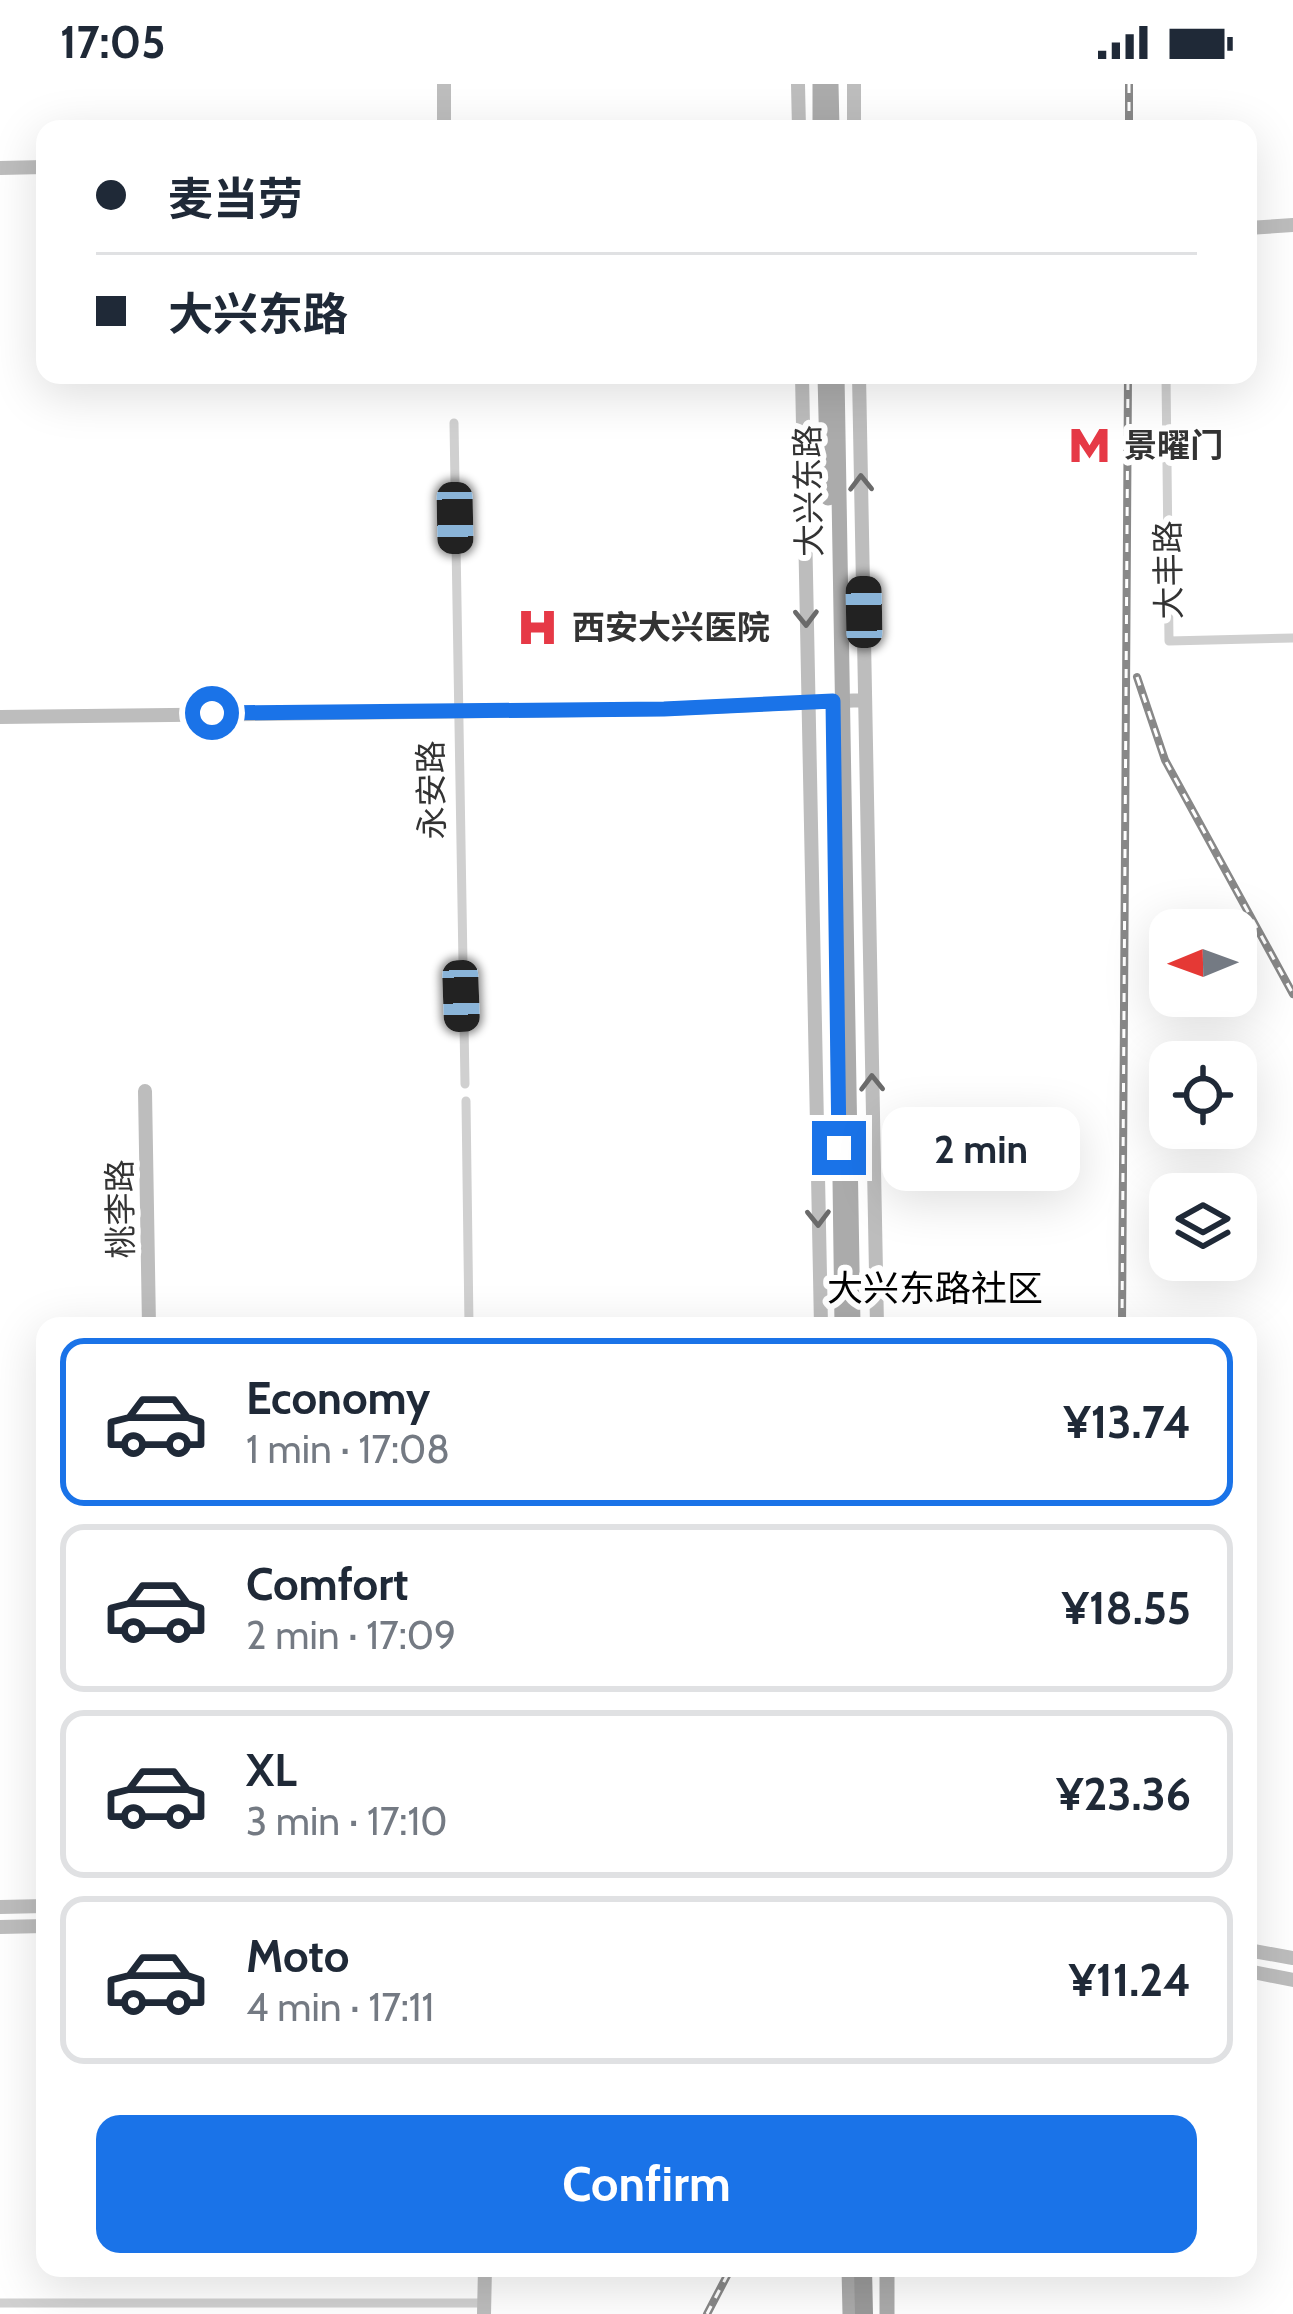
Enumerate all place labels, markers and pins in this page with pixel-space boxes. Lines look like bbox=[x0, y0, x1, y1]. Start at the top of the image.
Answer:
metro station icon: 景曜门 bbox=[1067, 422, 1113, 468]
place label: 景曜门 bbox=[1124, 425, 1223, 465]
hospital icon: 西安大兴医院 bbox=[515, 604, 561, 650]
place label: 西安大兴医院 bbox=[572, 607, 770, 647]

